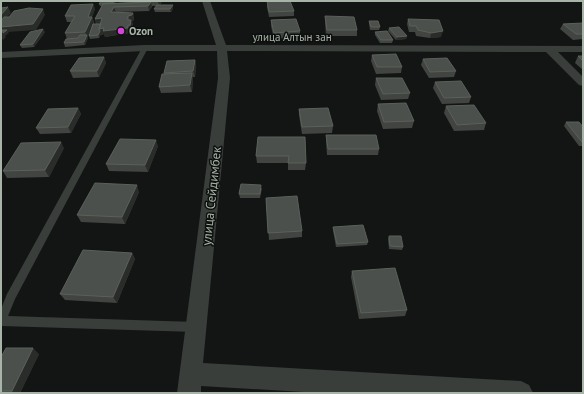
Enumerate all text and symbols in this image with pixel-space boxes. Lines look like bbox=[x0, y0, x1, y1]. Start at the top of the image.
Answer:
place label: Ozon bbox=[129, 24, 153, 38]
marker: Ozon bbox=[116, 26, 126, 36]
street label: улица Алтын зан bbox=[252, 30, 332, 44]
street label: улица Сейдимбек bbox=[198, 145, 225, 246]

